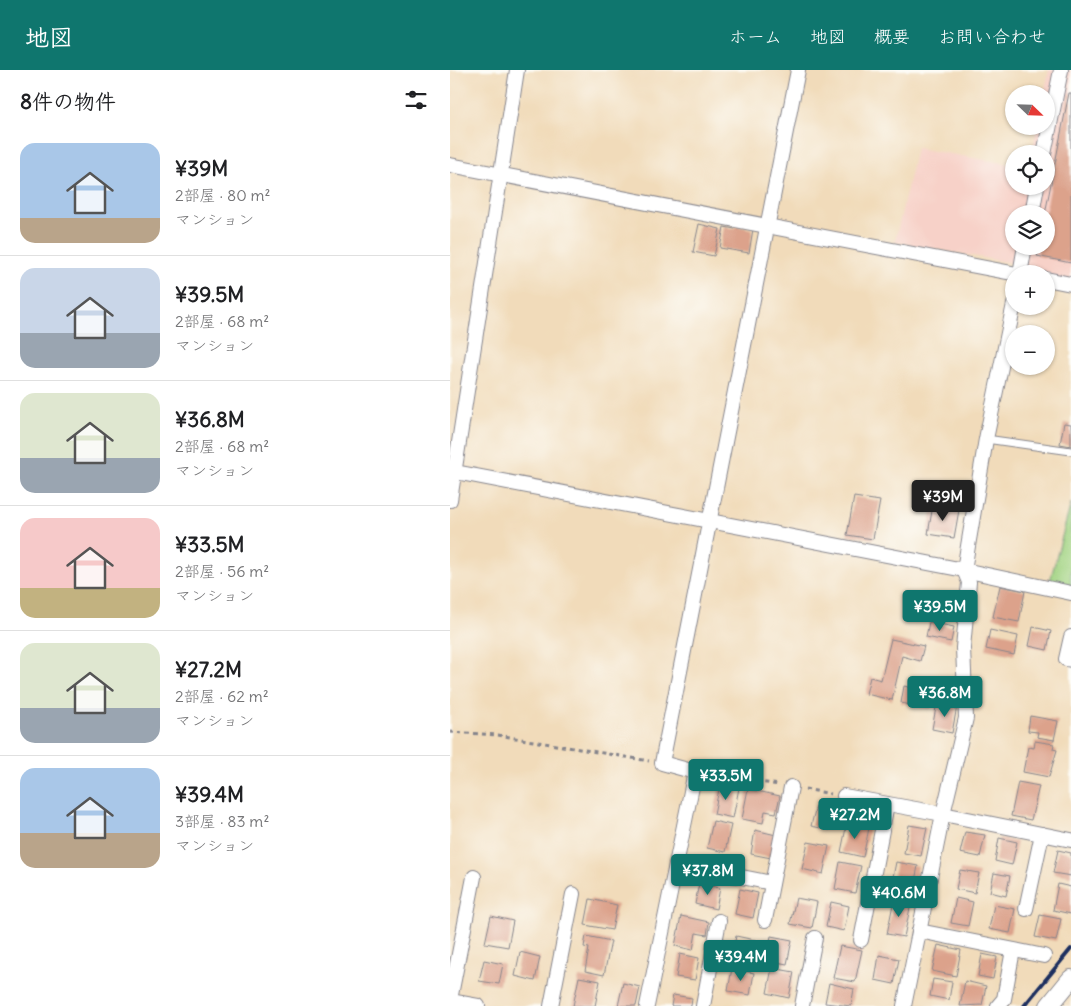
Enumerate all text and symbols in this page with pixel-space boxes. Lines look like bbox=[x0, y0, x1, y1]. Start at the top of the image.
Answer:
text: 地図 bbox=[25, 22, 73, 52]
text: ホーム bbox=[729, 25, 782, 48]
text: 地図 bbox=[810, 25, 846, 48]
text: 概要 bbox=[874, 25, 910, 48]
text: お問い合わせ bbox=[938, 25, 1046, 48]
north arrow bbox=[1005, 85, 1055, 135]
map controls bbox=[1005, 85, 1055, 375]
icon: filters bbox=[402, 86, 430, 114]
text: 8件の物件 bbox=[20, 88, 116, 115]
button: locate bbox=[1005, 145, 1055, 195]
text: ¥39M bbox=[175, 155, 228, 182]
icon: home bbox=[60, 163, 120, 223]
text: 2部屋 · 80 m² bbox=[175, 185, 271, 205]
button: layers bbox=[1005, 205, 1055, 255]
text: マンション bbox=[175, 209, 254, 229]
button: + bbox=[1005, 265, 1055, 315]
text: ¥39.5M bbox=[175, 281, 244, 308]
icon: home bbox=[60, 288, 120, 348]
text: 2部屋 · 68 m² bbox=[175, 311, 269, 331]
button: − bbox=[1005, 325, 1055, 375]
text: マンション bbox=[175, 335, 254, 355]
text: ¥36.8M bbox=[175, 406, 245, 433]
icon: home bbox=[60, 413, 120, 473]
text: 2部屋 · 68 m² bbox=[175, 436, 269, 456]
text: マンション bbox=[175, 460, 254, 480]
pin: ¥39M bbox=[913, 480, 973, 522]
text: ¥39M bbox=[923, 486, 963, 506]
text: ¥33.5M bbox=[175, 531, 245, 558]
icon: home bbox=[60, 538, 120, 598]
text: 2部屋 · 56 m² bbox=[175, 561, 269, 581]
text: マンション bbox=[175, 585, 254, 605]
pin: ¥39.5M bbox=[899, 590, 981, 632]
text: ¥39.5M bbox=[914, 596, 966, 616]
text: ¥27.2M bbox=[175, 656, 242, 683]
icon: home bbox=[60, 663, 120, 723]
pin: ¥36.8M bbox=[904, 676, 986, 718]
text: ¥36.8M bbox=[918, 682, 972, 702]
text: 2部屋 · 62 m² bbox=[175, 686, 269, 706]
text: マンション bbox=[175, 710, 254, 730]
pin: ¥33.5M bbox=[685, 758, 767, 801]
text: ¥33.5M bbox=[699, 765, 753, 785]
text: ¥39.4M bbox=[175, 781, 244, 808]
icon: home bbox=[60, 788, 120, 848]
pin: ¥27.2M bbox=[814, 798, 896, 840]
text: ¥27.2M bbox=[829, 804, 881, 824]
text: 3部屋 · 83 m² bbox=[175, 811, 269, 831]
text: マンション bbox=[175, 835, 254, 855]
pin: ¥37.8M bbox=[667, 854, 749, 896]
text: ¥37.8M bbox=[682, 860, 734, 880]
pin: ¥40.6M bbox=[858, 876, 940, 918]
text: ¥40.6M bbox=[872, 882, 926, 902]
pin: ¥39.4M bbox=[700, 940, 782, 982]
text: ¥39.4M bbox=[715, 946, 767, 966]

